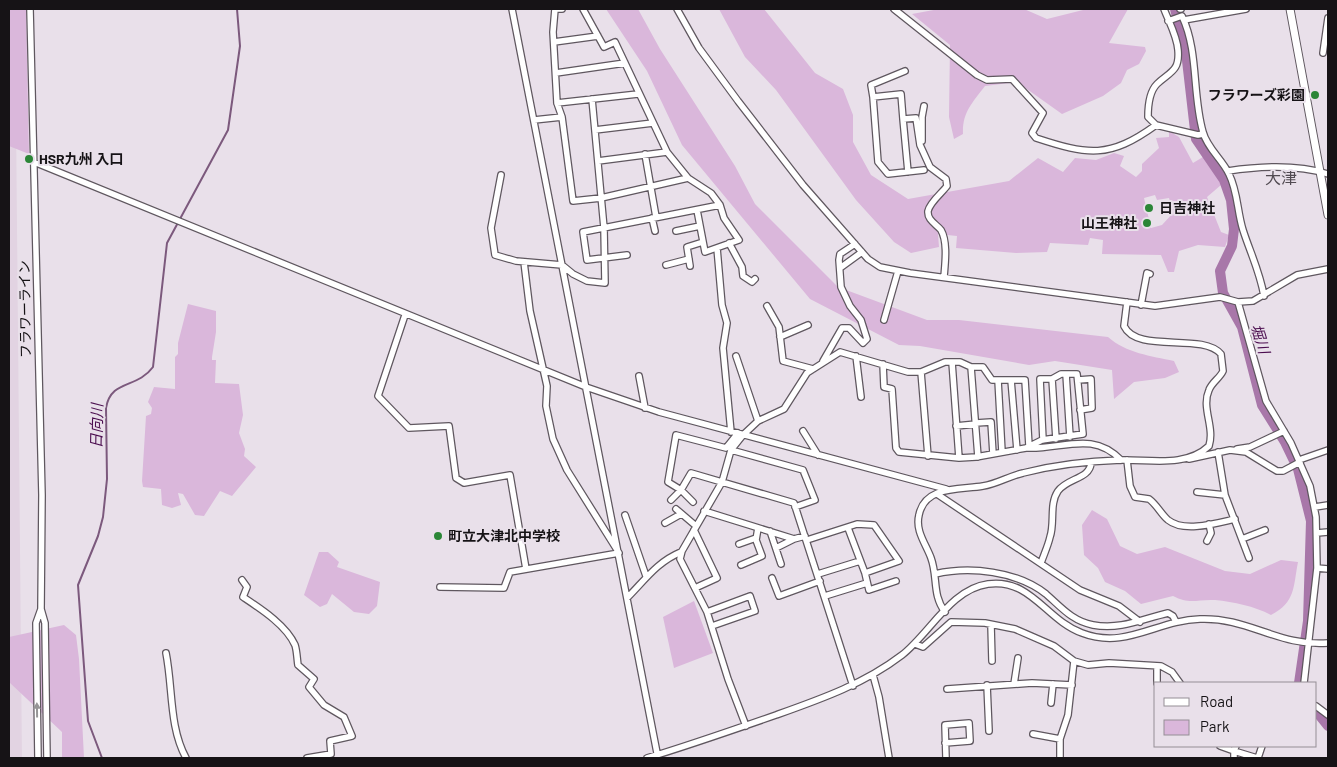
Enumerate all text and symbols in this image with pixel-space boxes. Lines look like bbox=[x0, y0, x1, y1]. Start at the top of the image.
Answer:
place label: フラワーズ彩園 bbox=[1208, 86, 1305, 103]
marker: フラワーズ彩園 bbox=[1309, 89, 1321, 101]
place label: HSR九州 入口 bbox=[39, 150, 124, 167]
marker: HSR九州 入口 bbox=[23, 153, 35, 165]
district label: 大津 bbox=[1265, 168, 1297, 187]
place label: 日吉神社 bbox=[1159, 199, 1215, 216]
marker: 日吉神社 bbox=[1143, 202, 1155, 214]
place label: 山王神社 bbox=[1081, 214, 1137, 231]
marker: 山王神社 bbox=[1141, 217, 1153, 229]
street label: フラワーライン bbox=[15, 260, 34, 358]
water label: 堀川 bbox=[1248, 322, 1275, 358]
water label: 日向川 bbox=[87, 401, 105, 449]
place label: 町立大津北中学校 bbox=[448, 527, 560, 544]
marker: 町立大津北中学校 bbox=[432, 530, 444, 542]
legend bbox=[1154, 682, 1317, 747]
text: Road bbox=[1200, 692, 1233, 710]
one-way arrow bbox=[33, 701, 41, 717]
text: Park bbox=[1200, 717, 1230, 735]

